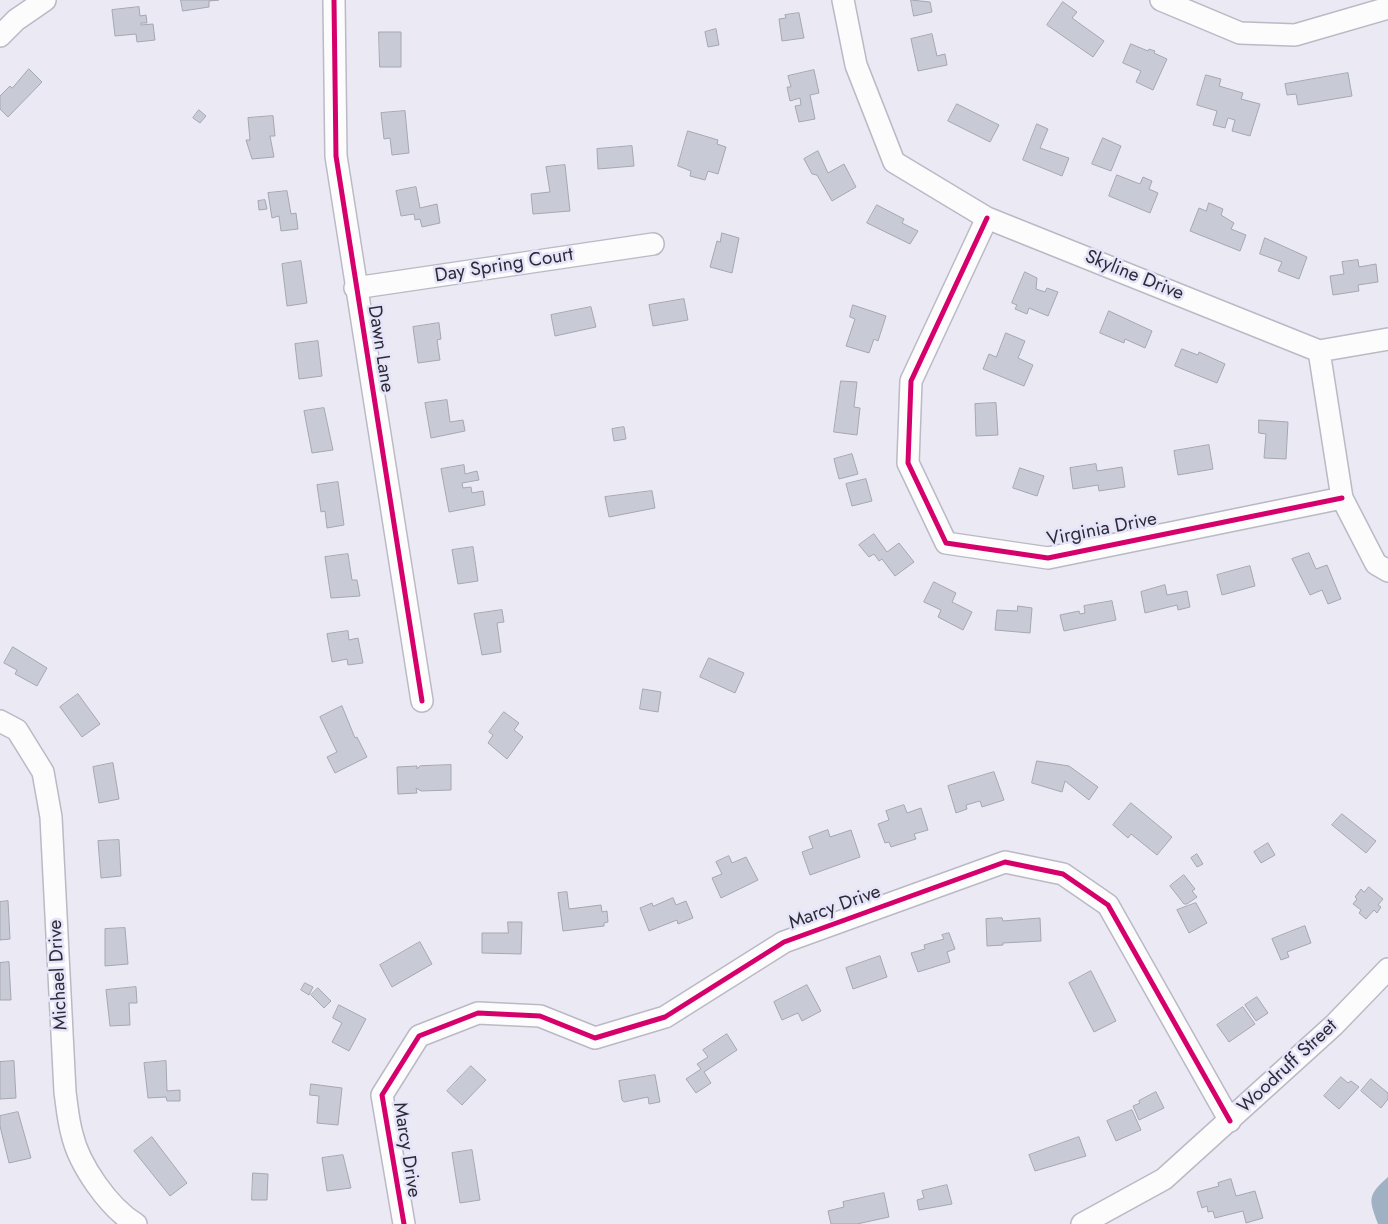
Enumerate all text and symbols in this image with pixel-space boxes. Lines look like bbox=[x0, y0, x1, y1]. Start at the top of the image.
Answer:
street label: Day Spring Court bbox=[433, 244, 575, 288]
street label: Skyline Drive bbox=[1081, 246, 1187, 306]
street label: Dawn Lane bbox=[362, 304, 398, 394]
street label: Virginia Drive bbox=[1045, 508, 1159, 552]
street label: Marcy Drive bbox=[786, 881, 884, 935]
street label: Michael Drive bbox=[45, 919, 73, 1031]
street label: Woodruff Street bbox=[1234, 1015, 1342, 1119]
street label: Marcy Drive bbox=[387, 1101, 425, 1199]

